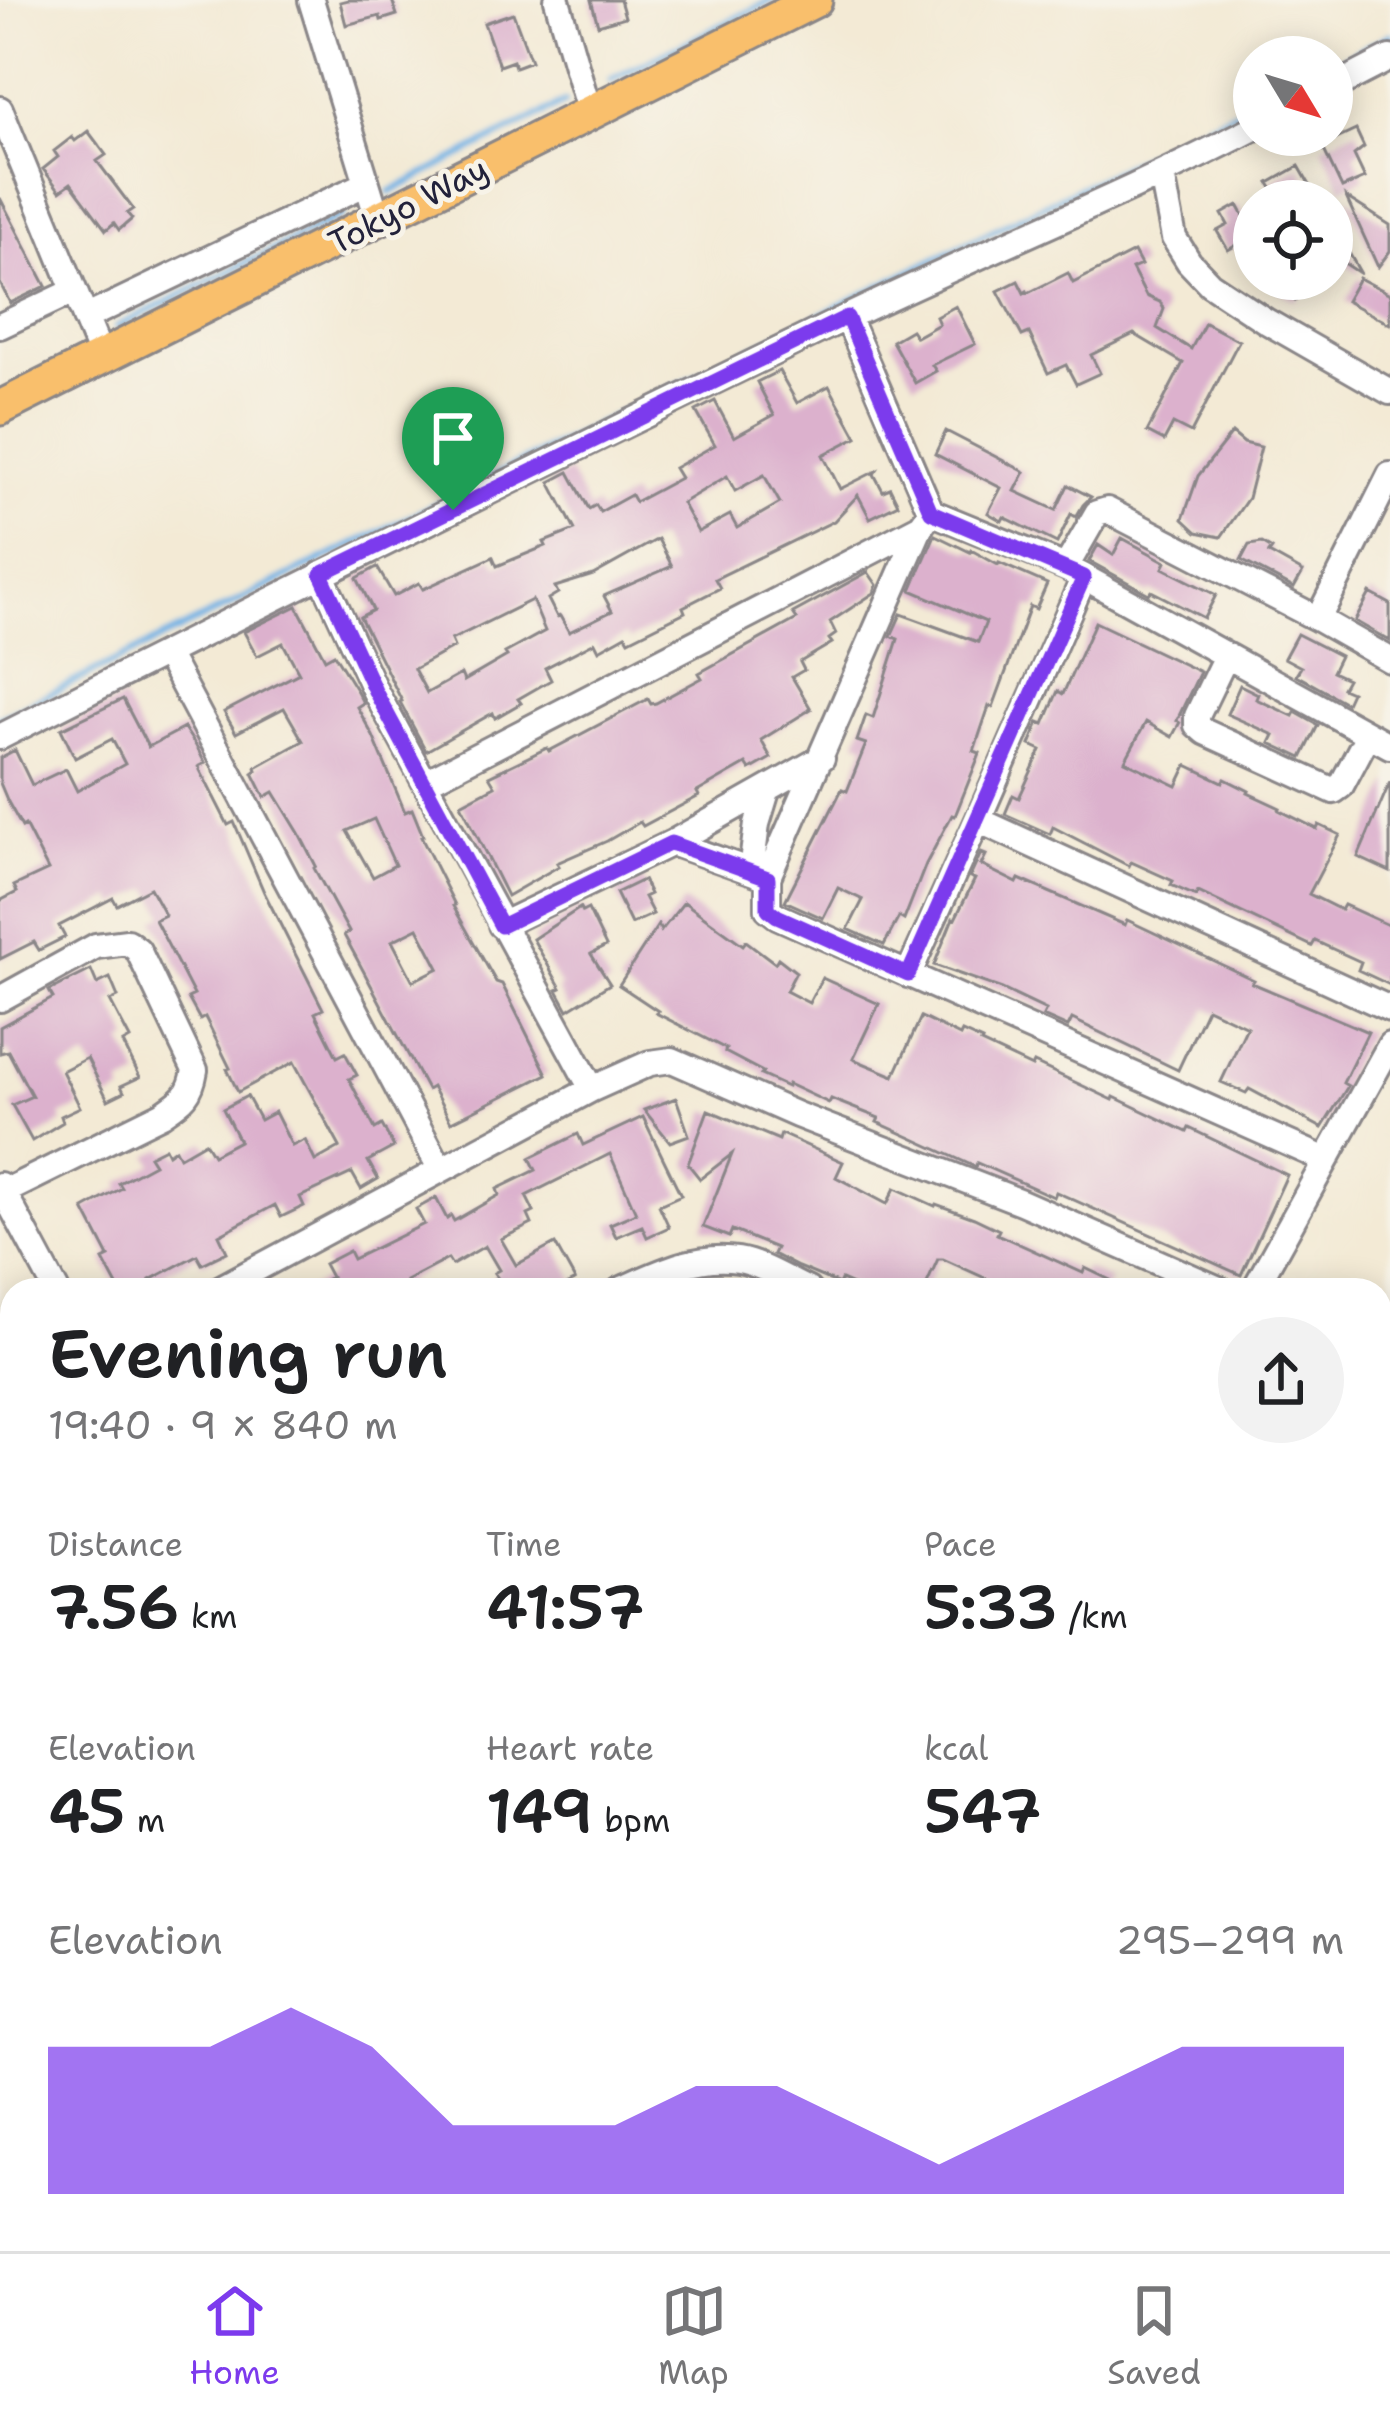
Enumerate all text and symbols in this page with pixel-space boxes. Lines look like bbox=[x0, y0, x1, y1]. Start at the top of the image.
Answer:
north arrow bbox=[1233, 36, 1353, 156]
map controls bbox=[1233, 36, 1353, 300]
street label: Tokyo Way bbox=[321, 146, 496, 265]
button: locate bbox=[1233, 180, 1353, 300]
pin bbox=[402, 387, 504, 510]
icon: arrive bbox=[420, 405, 486, 471]
text: Evening run bbox=[48, 1310, 448, 1398]
button: share bbox=[1218, 1317, 1344, 1443]
text: 19:40 · 9 × 840 m bbox=[48, 1399, 398, 1451]
text: Distance bbox=[48, 1522, 183, 1567]
text: Time bbox=[486, 1522, 562, 1567]
text: Pace bbox=[924, 1522, 997, 1567]
text: 7.56 bbox=[48, 1567, 180, 1647]
text: 41:57 bbox=[486, 1567, 644, 1647]
text: 5:33 bbox=[924, 1567, 1057, 1647]
text: km bbox=[180, 1594, 237, 1639]
text: /km bbox=[1057, 1594, 1128, 1639]
text: Elevation bbox=[48, 1726, 196, 1771]
text: Heart rate bbox=[486, 1726, 654, 1771]
text: kcal bbox=[924, 1726, 988, 1771]
text: 45 bbox=[48, 1771, 125, 1851]
text: 149 bbox=[486, 1771, 593, 1851]
text: 547 bbox=[924, 1771, 1042, 1851]
text: m bbox=[125, 1798, 165, 1843]
text: bpm bbox=[593, 1798, 671, 1843]
text: Elevation bbox=[48, 1914, 223, 1966]
text: 295–299 m bbox=[1116, 1914, 1344, 1966]
tab: Home bbox=[189, 2278, 280, 2395]
tab: Map bbox=[658, 2278, 729, 2395]
tab: Saved bbox=[1107, 2278, 1201, 2395]

